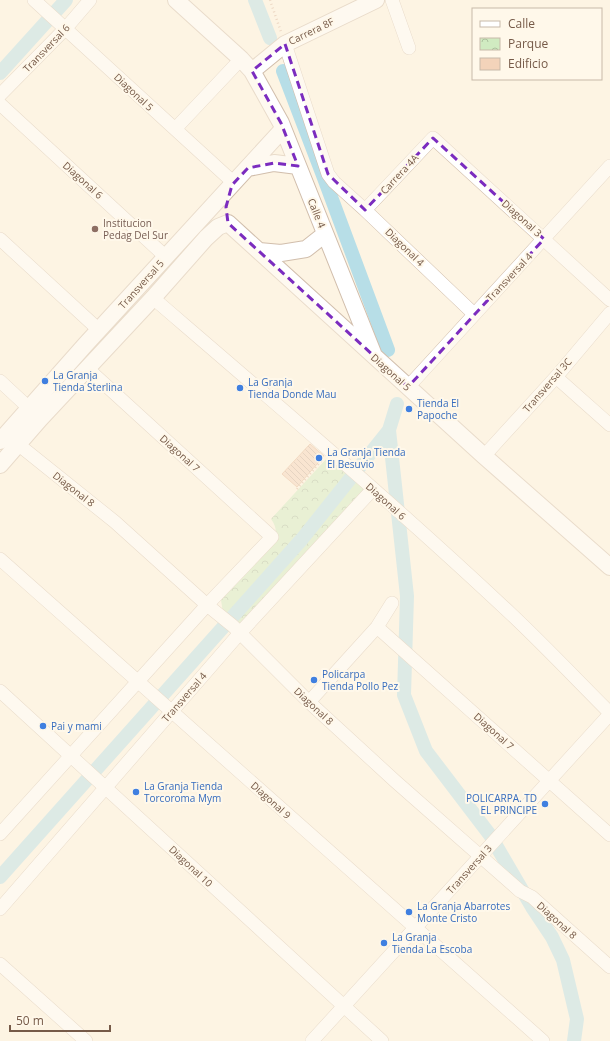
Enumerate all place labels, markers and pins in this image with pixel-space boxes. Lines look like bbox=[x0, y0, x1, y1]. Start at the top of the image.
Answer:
place label: Institucion Pedag Del Sur bbox=[103, 216, 168, 242]
marker: Institucion Pedag Del Sur bbox=[90, 224, 100, 234]
place label: La Granja Tienda Sterlina bbox=[53, 368, 123, 394]
place label: La Granja Tienda Donde Mau bbox=[248, 375, 336, 401]
marker: La Granja Tienda Sterlina bbox=[40, 376, 50, 386]
marker: La Granja Tienda Donde Mau bbox=[235, 383, 245, 393]
place label: Tienda El Papoche bbox=[417, 396, 459, 422]
marker: Tienda El Papoche bbox=[404, 404, 414, 414]
place label: La Granja Tienda El Besuvio bbox=[327, 445, 406, 471]
marker: La Granja Tienda El Besuvio bbox=[314, 453, 324, 463]
place label: Policarpa Tienda Pollo Pez bbox=[322, 667, 398, 693]
marker: Policarpa Tienda Pollo Pez bbox=[309, 675, 319, 685]
place label: Pai y mami bbox=[51, 719, 102, 733]
marker: Pai y mami bbox=[38, 721, 48, 731]
place label: La Granja Tienda Torcoroma Mym bbox=[144, 779, 223, 805]
marker: La Granja Tienda Torcoroma Mym bbox=[131, 787, 141, 797]
place label: POLICARPA. TD EL PRINCIPE bbox=[466, 791, 537, 817]
marker: POLICARPA. TD EL PRINCIPE bbox=[540, 799, 550, 809]
place label: La Granja Abarrotes Monte Cristo bbox=[417, 899, 510, 925]
marker: La Granja Abarrotes Monte Cristo bbox=[404, 907, 414, 917]
place label: La Granja Tienda La Escoba bbox=[392, 930, 472, 956]
marker: La Granja Tienda La Escoba bbox=[379, 938, 389, 948]

